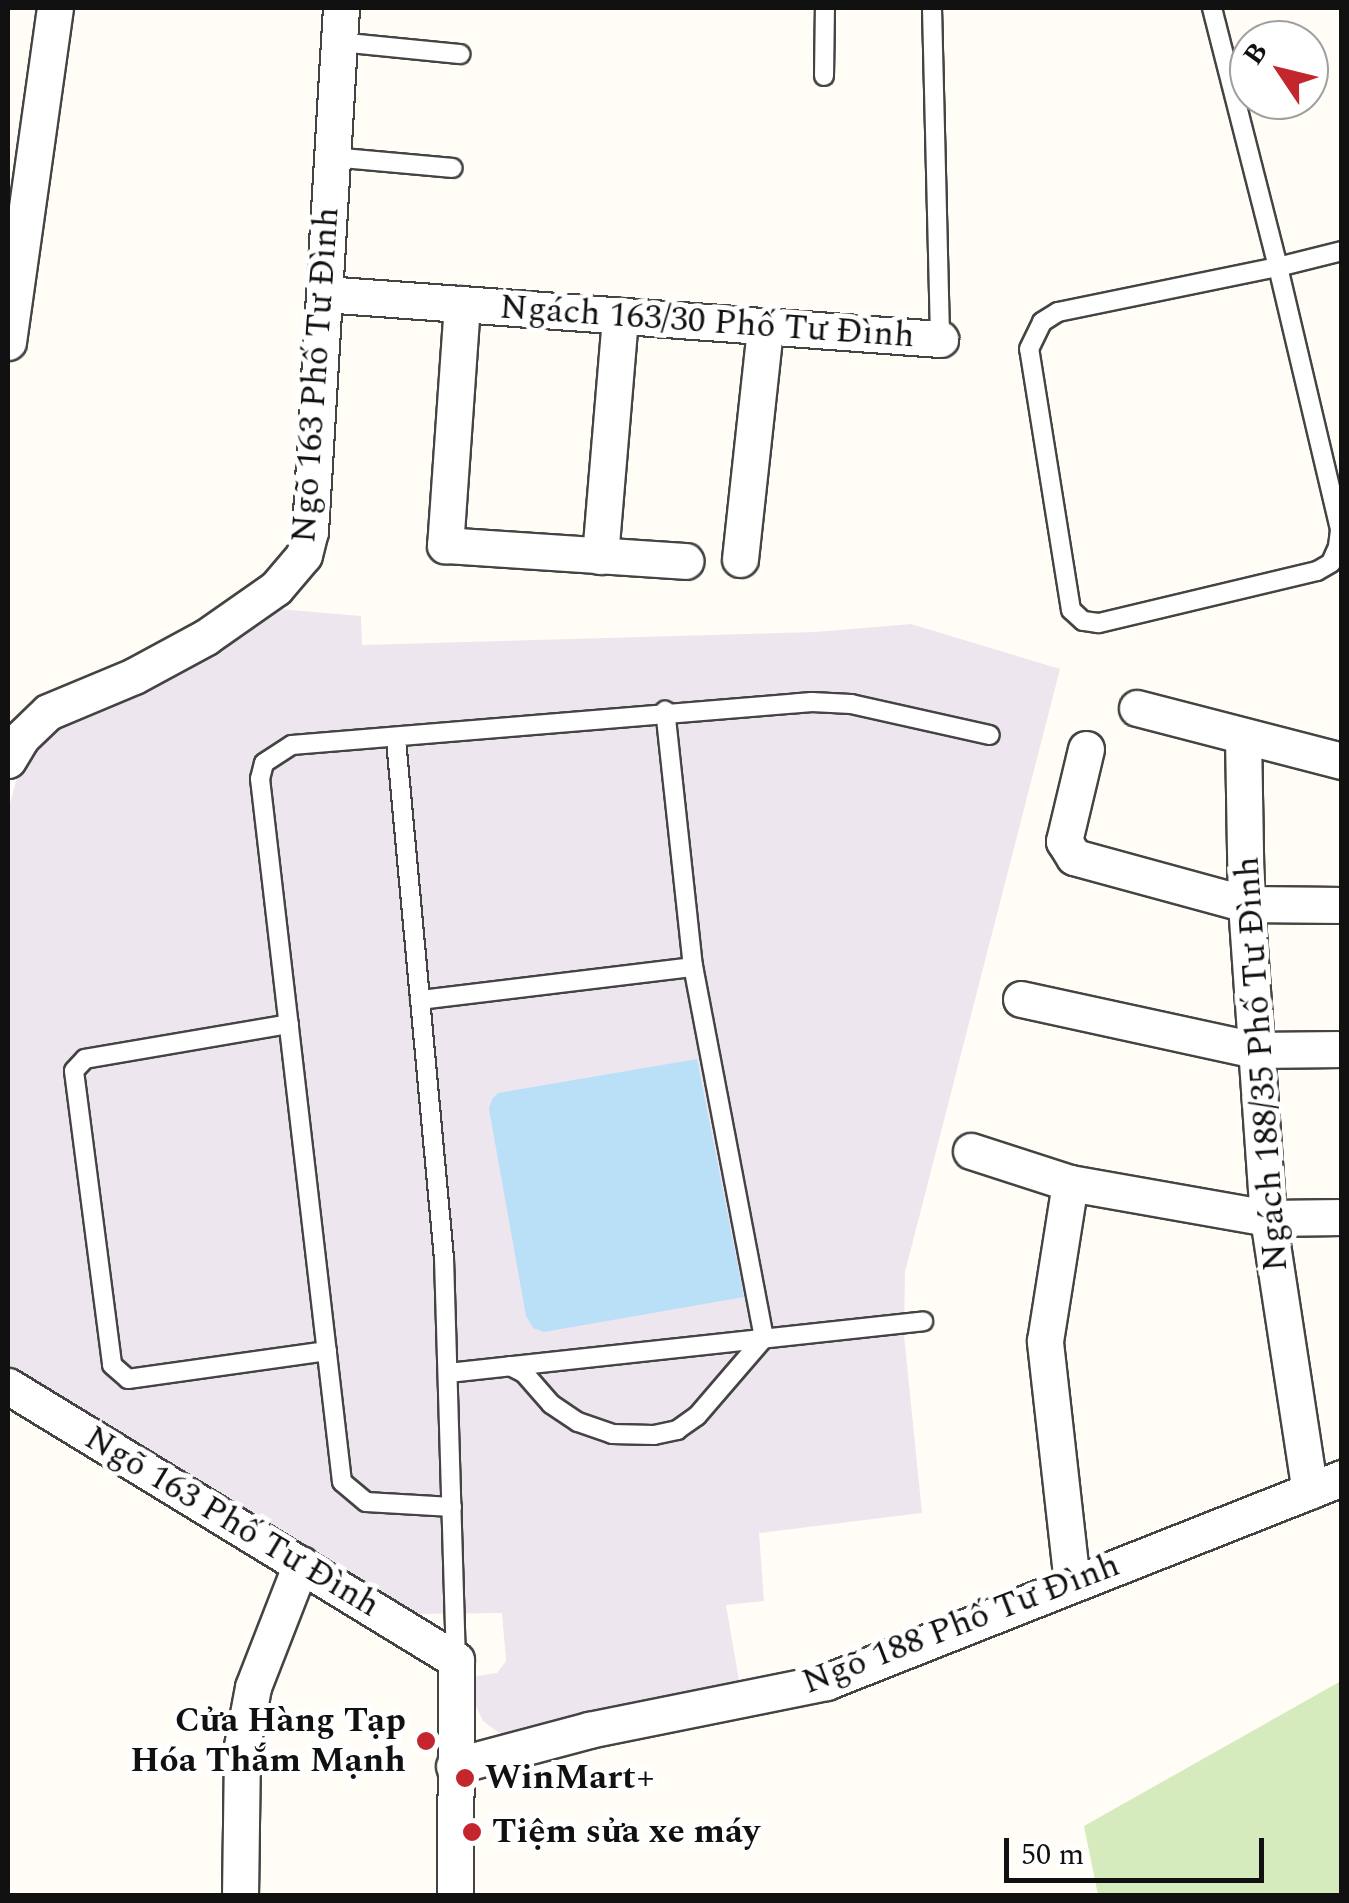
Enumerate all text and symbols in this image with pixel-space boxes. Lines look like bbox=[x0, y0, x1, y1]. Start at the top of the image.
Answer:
north arrow bbox=[1229, 20, 1329, 120]
text: B bbox=[1232, 33, 1279, 74]
street label: Ngõ 163 Phố Tư Đình bbox=[283, 206, 349, 544]
street label: Ngách 163/30 Phố Tư Đình bbox=[498, 287, 916, 357]
street label: Ngách 188/35 Phố Tư Đình bbox=[1227, 855, 1297, 1273]
street label: Ngõ 163 Phố Tư Đình bbox=[77, 1417, 387, 1627]
street label: Ngõ 188 Phố Tư Đình bbox=[796, 1544, 1126, 1704]
place label: Cửa Hàng Tạp Hóa Thắm Mạnh bbox=[130, 1700, 406, 1782]
marker: Cửa Hàng Tạp Hóa Thắm Mạnh bbox=[415, 1730, 437, 1752]
place label: WinMart+ bbox=[485, 1757, 655, 1799]
marker: WinMart+ bbox=[454, 1767, 476, 1789]
place label: Tiệm sửa xe máy bbox=[492, 1811, 760, 1853]
scale bar bbox=[1009, 1818, 1269, 1880]
marker: Tiệm sửa xe máy bbox=[461, 1821, 483, 1843]
text: 50 m bbox=[1021, 1832, 1084, 1878]

